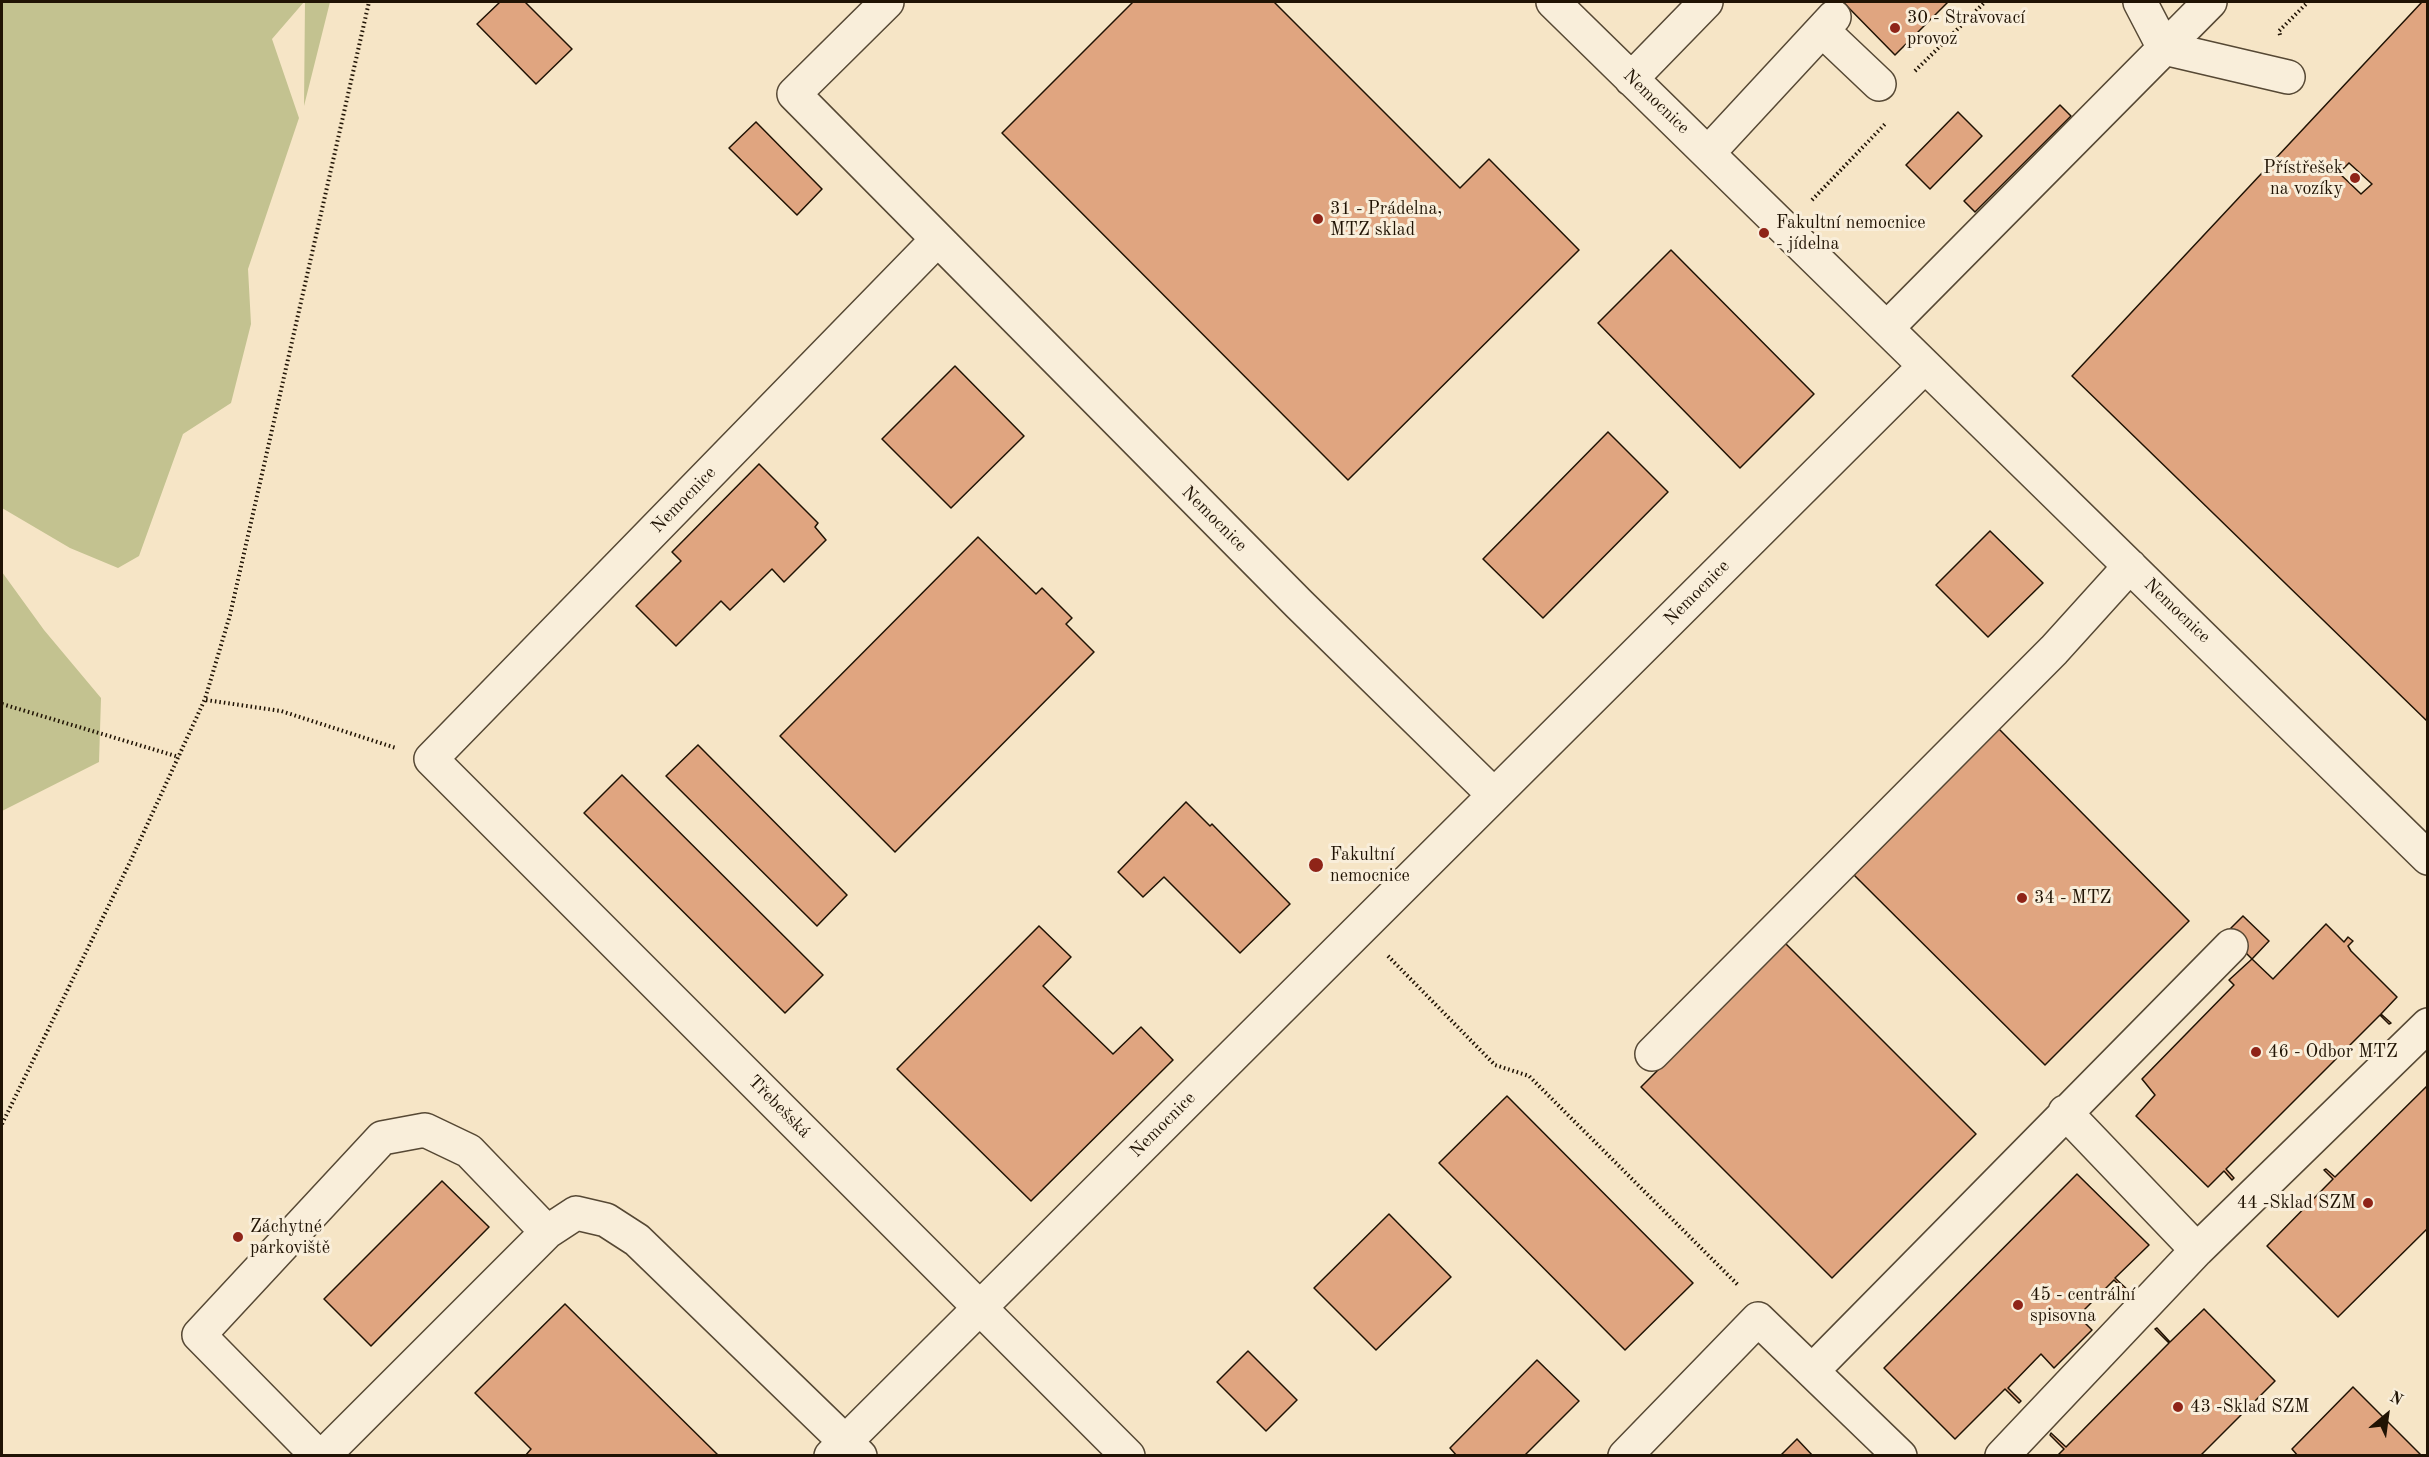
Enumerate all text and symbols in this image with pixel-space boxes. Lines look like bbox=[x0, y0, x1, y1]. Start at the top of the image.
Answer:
place label: 30 - Stravovací provoz bbox=[1907, 7, 2025, 50]
marker: 30 - Stravovací provoz bbox=[1888, 21, 1902, 35]
street label: Nemocnice bbox=[1618, 65, 1694, 139]
place label: Přístřešek na vozíky bbox=[2263, 157, 2343, 200]
marker: Přístřešek na vozíky bbox=[2348, 171, 2362, 185]
place label: 31 - Prádelna, MTZ sklad bbox=[1330, 198, 1442, 240]
marker: 31 - Prádelna, MTZ sklad bbox=[1311, 212, 1325, 226]
place label: Fakultní nemocnice - jídelna bbox=[1776, 212, 1925, 254]
marker: Fakultní nemocnice - jídelna bbox=[1757, 226, 1771, 240]
street label: Nemocnice bbox=[647, 462, 721, 538]
street label: Nemocnice bbox=[1177, 482, 1251, 556]
street label: Nemocnice bbox=[1660, 556, 1734, 630]
street label: Nemocnice bbox=[2139, 574, 2215, 648]
place label: Fakultní nemocnice bbox=[1330, 844, 1410, 886]
marker: Fakultní nemocnice bbox=[1307, 856, 1325, 874]
place label: 34 - MTZ bbox=[2034, 887, 2111, 909]
marker: 34 - MTZ bbox=[2015, 891, 2029, 905]
place label: 46 - Odbor MTZ bbox=[2268, 1041, 2398, 1063]
marker: 46 - Odbor MTZ bbox=[2249, 1045, 2263, 1059]
street label: Třebešská bbox=[743, 1071, 815, 1143]
street label: Nemocnice bbox=[1126, 1088, 1200, 1162]
place label: 44 -Sklad SZM bbox=[2237, 1192, 2356, 1214]
marker: 44 -Sklad SZM bbox=[2361, 1196, 2375, 1210]
place label: Záchytné parkoviště bbox=[250, 1216, 330, 1258]
marker: Záchytné parkoviště bbox=[231, 1230, 245, 1244]
place label: 45 - centrální spisovna bbox=[2030, 1284, 2135, 1326]
marker: 45 - centrální spisovna bbox=[2011, 1298, 2025, 1312]
north arrow bbox=[2357, 1385, 2417, 1445]
text: N bbox=[2386, 1389, 2405, 1409]
place label: 43 -Sklad SZM bbox=[2190, 1396, 2309, 1418]
marker: 43 -Sklad SZM bbox=[2171, 1400, 2185, 1414]

